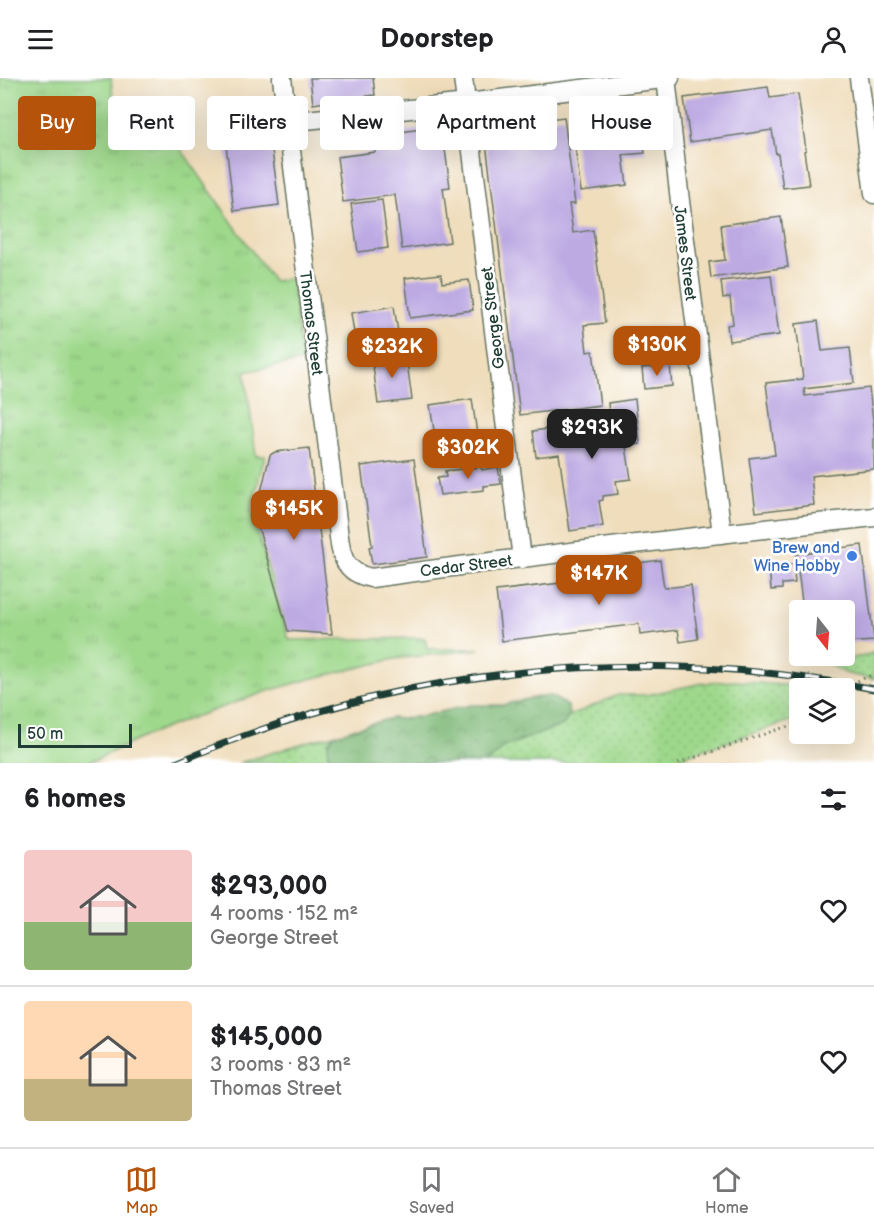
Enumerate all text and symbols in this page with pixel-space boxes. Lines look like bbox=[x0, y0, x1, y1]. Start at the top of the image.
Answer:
icon: menu bbox=[24, 23, 57, 56]
text: Doorstep bbox=[380, 23, 494, 55]
icon: person bbox=[817, 23, 850, 56]
chip: Buy bbox=[18, 96, 96, 150]
chip: Rent bbox=[108, 96, 195, 150]
chip: Filters bbox=[207, 96, 308, 150]
chip: New bbox=[320, 96, 404, 150]
chip: Apartment bbox=[416, 96, 557, 150]
chip: House bbox=[569, 96, 673, 150]
street label: James Street bbox=[669, 205, 700, 302]
street label: George Street bbox=[478, 266, 509, 370]
street label: Thomas Street bbox=[295, 270, 326, 377]
pin: $130K bbox=[615, 326, 699, 377]
pin: $232K bbox=[350, 328, 434, 379]
text: $130K bbox=[627, 333, 687, 357]
text: $232K bbox=[361, 335, 423, 359]
pin: $293K bbox=[550, 409, 634, 460]
text: $293K bbox=[561, 416, 623, 440]
pin: $302K bbox=[426, 429, 510, 480]
text: $302K bbox=[437, 436, 499, 460]
pin: $145K bbox=[252, 490, 336, 541]
text: $145K bbox=[265, 497, 323, 521]
place label: Brew and Wine Hobby bbox=[754, 539, 841, 576]
marker: Brew and Wine Hobby bbox=[845, 549, 859, 563]
street label: Cedar Street bbox=[419, 551, 513, 582]
pin: $147K bbox=[557, 555, 641, 606]
text: $147K bbox=[570, 562, 628, 586]
north arrow bbox=[789, 600, 855, 666]
map controls bbox=[789, 600, 855, 744]
button: layers bbox=[789, 678, 855, 744]
scale bar bbox=[18, 721, 132, 748]
text: 50 m bbox=[27, 725, 63, 744]
icon: filters bbox=[817, 783, 850, 816]
text: 6 homes bbox=[24, 784, 126, 815]
text: $293,000 bbox=[210, 871, 328, 902]
icon: home bbox=[72, 874, 144, 946]
icon: heart bbox=[817, 894, 850, 927]
text: 4 rooms · 152 m² bbox=[210, 902, 358, 926]
text: George Street bbox=[210, 926, 338, 950]
text: $145,000 bbox=[210, 1022, 323, 1053]
icon: home bbox=[72, 1025, 144, 1097]
icon: heart bbox=[817, 1045, 850, 1078]
text: 3 rooms · 83 m² bbox=[210, 1053, 351, 1077]
text: Thomas Street bbox=[210, 1077, 342, 1101]
tab: Map bbox=[125, 1163, 158, 1218]
tab: Saved bbox=[409, 1163, 454, 1218]
tab: Home bbox=[705, 1163, 749, 1218]

